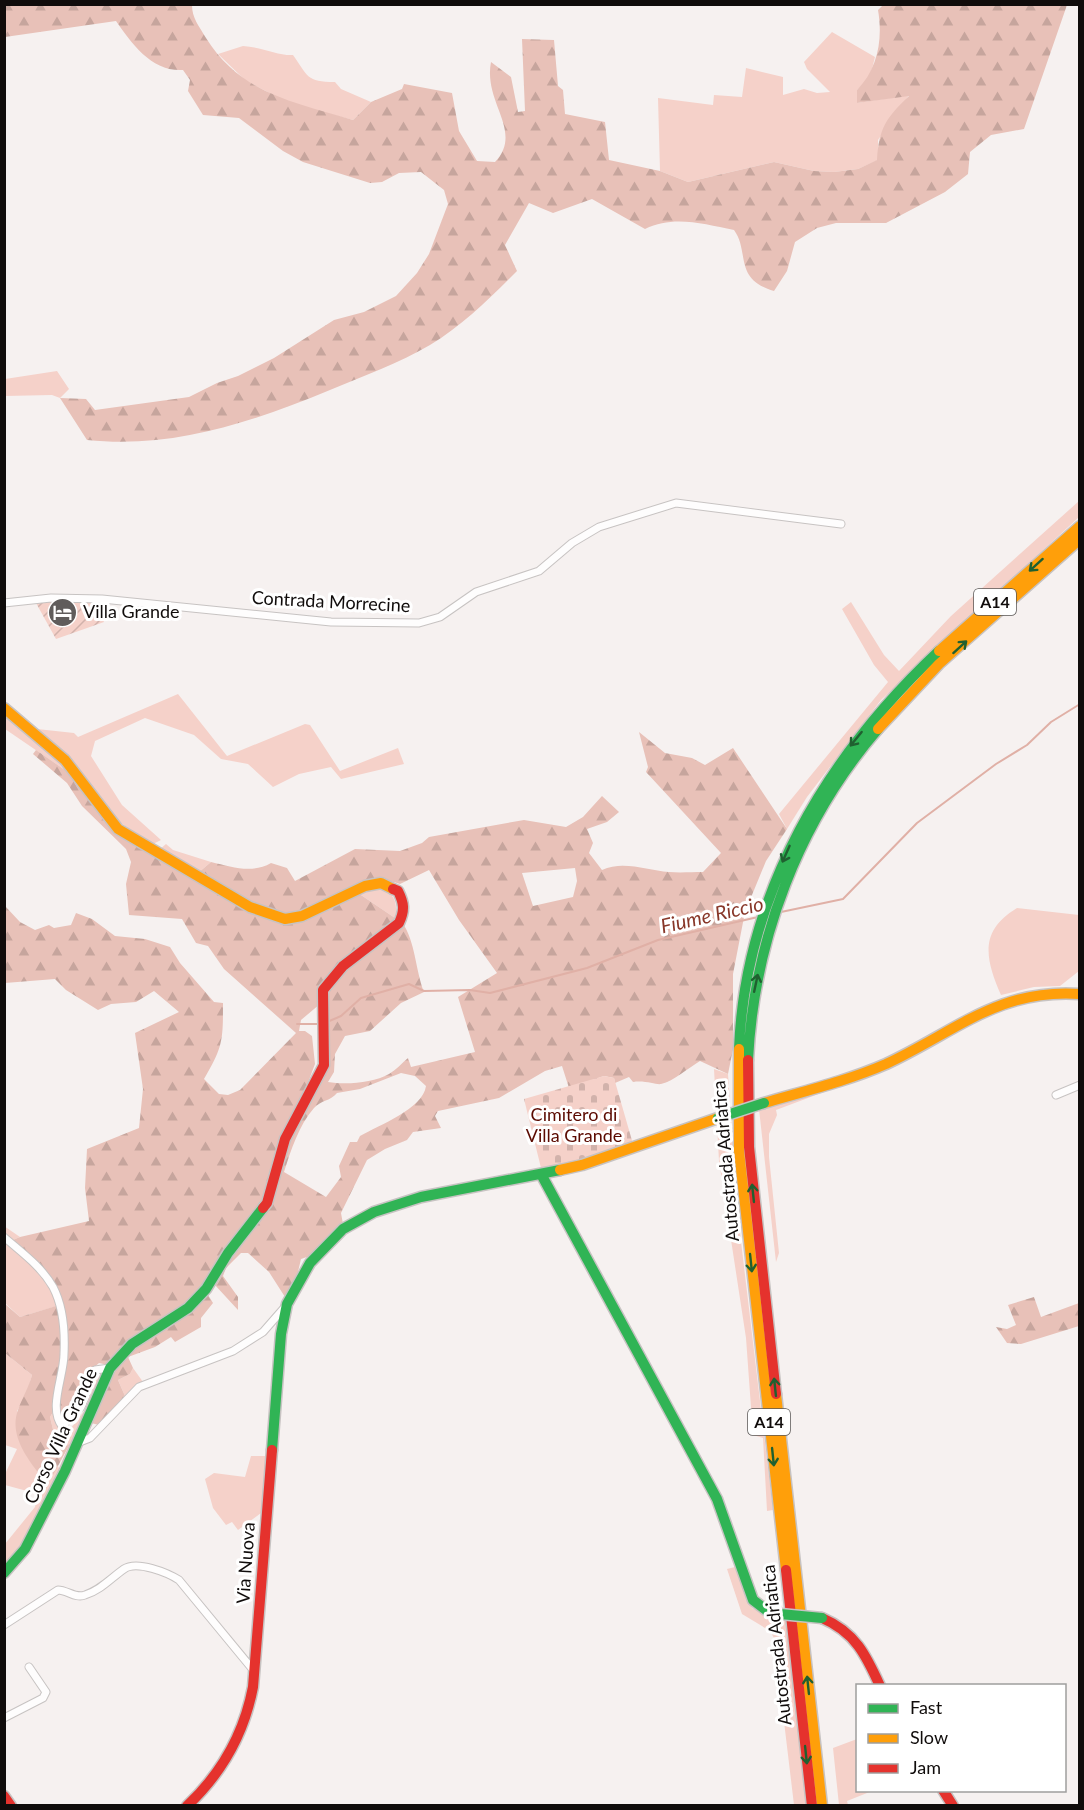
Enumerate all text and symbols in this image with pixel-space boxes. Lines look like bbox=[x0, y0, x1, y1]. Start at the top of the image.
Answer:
one-way arrow bbox=[1029, 558, 1044, 572]
street label: Contrada Morrecine bbox=[251, 586, 411, 616]
road number: A14 bbox=[974, 589, 1016, 615]
hotel icon: Villa Grande bbox=[46, 596, 78, 628]
place label: Villa Grande bbox=[83, 600, 180, 622]
one-way arrow bbox=[952, 640, 967, 654]
one-way arrow bbox=[850, 731, 863, 747]
one-way arrow bbox=[780, 845, 791, 863]
water label: Fiume Riccio bbox=[658, 891, 766, 937]
one-way arrow bbox=[751, 973, 762, 993]
street label: Autostrada Adriatica bbox=[707, 1080, 743, 1243]
park label: Cimitero di Villa Grande bbox=[526, 1103, 622, 1146]
one-way arrow bbox=[748, 1183, 759, 1203]
one-way arrow bbox=[746, 1253, 757, 1273]
street label: Corso Villa Grande bbox=[19, 1364, 101, 1507]
one-way arrow bbox=[769, 1377, 780, 1397]
road number: A14 bbox=[748, 1409, 790, 1435]
one-way arrow bbox=[768, 1446, 779, 1466]
street label: Via Nuova bbox=[231, 1521, 259, 1604]
street label: Autostrada Adriatica bbox=[757, 1564, 795, 1727]
one-way arrow bbox=[802, 1675, 813, 1695]
legend bbox=[856, 1684, 1066, 1792]
text: Fast bbox=[910, 1696, 943, 1718]
text: Slow bbox=[910, 1726, 948, 1748]
one-way arrow bbox=[801, 1745, 812, 1764]
text: Jam bbox=[910, 1756, 941, 1778]

